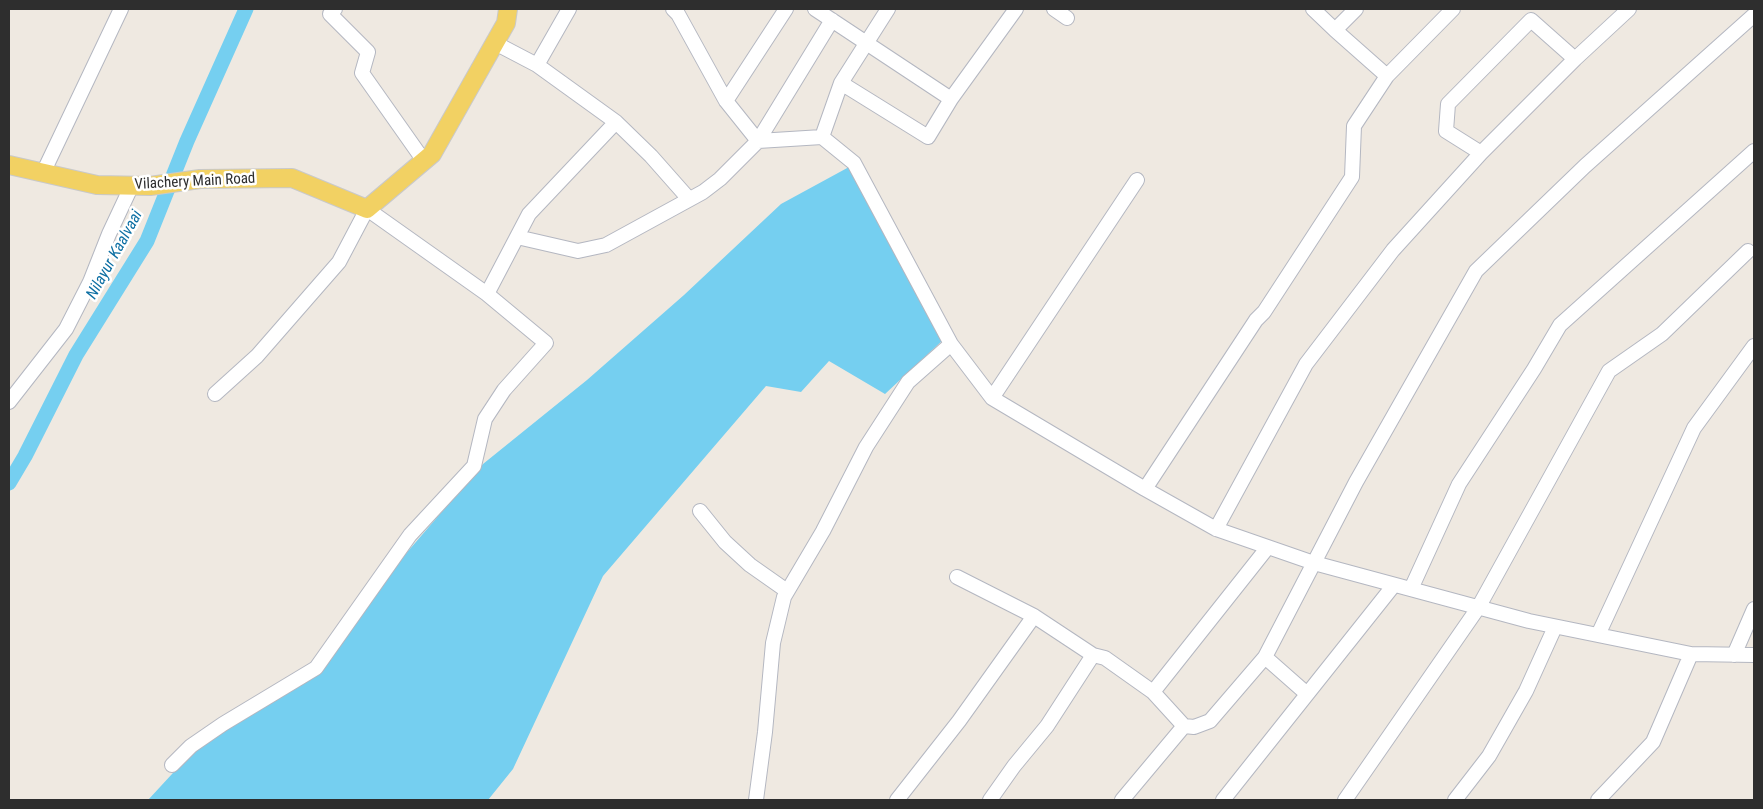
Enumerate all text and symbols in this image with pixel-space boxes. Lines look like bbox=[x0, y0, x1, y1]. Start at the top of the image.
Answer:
street label: Vilachery Main Road bbox=[134, 170, 256, 194]
water label: Nilayur Kaalvaai bbox=[83, 207, 147, 303]

